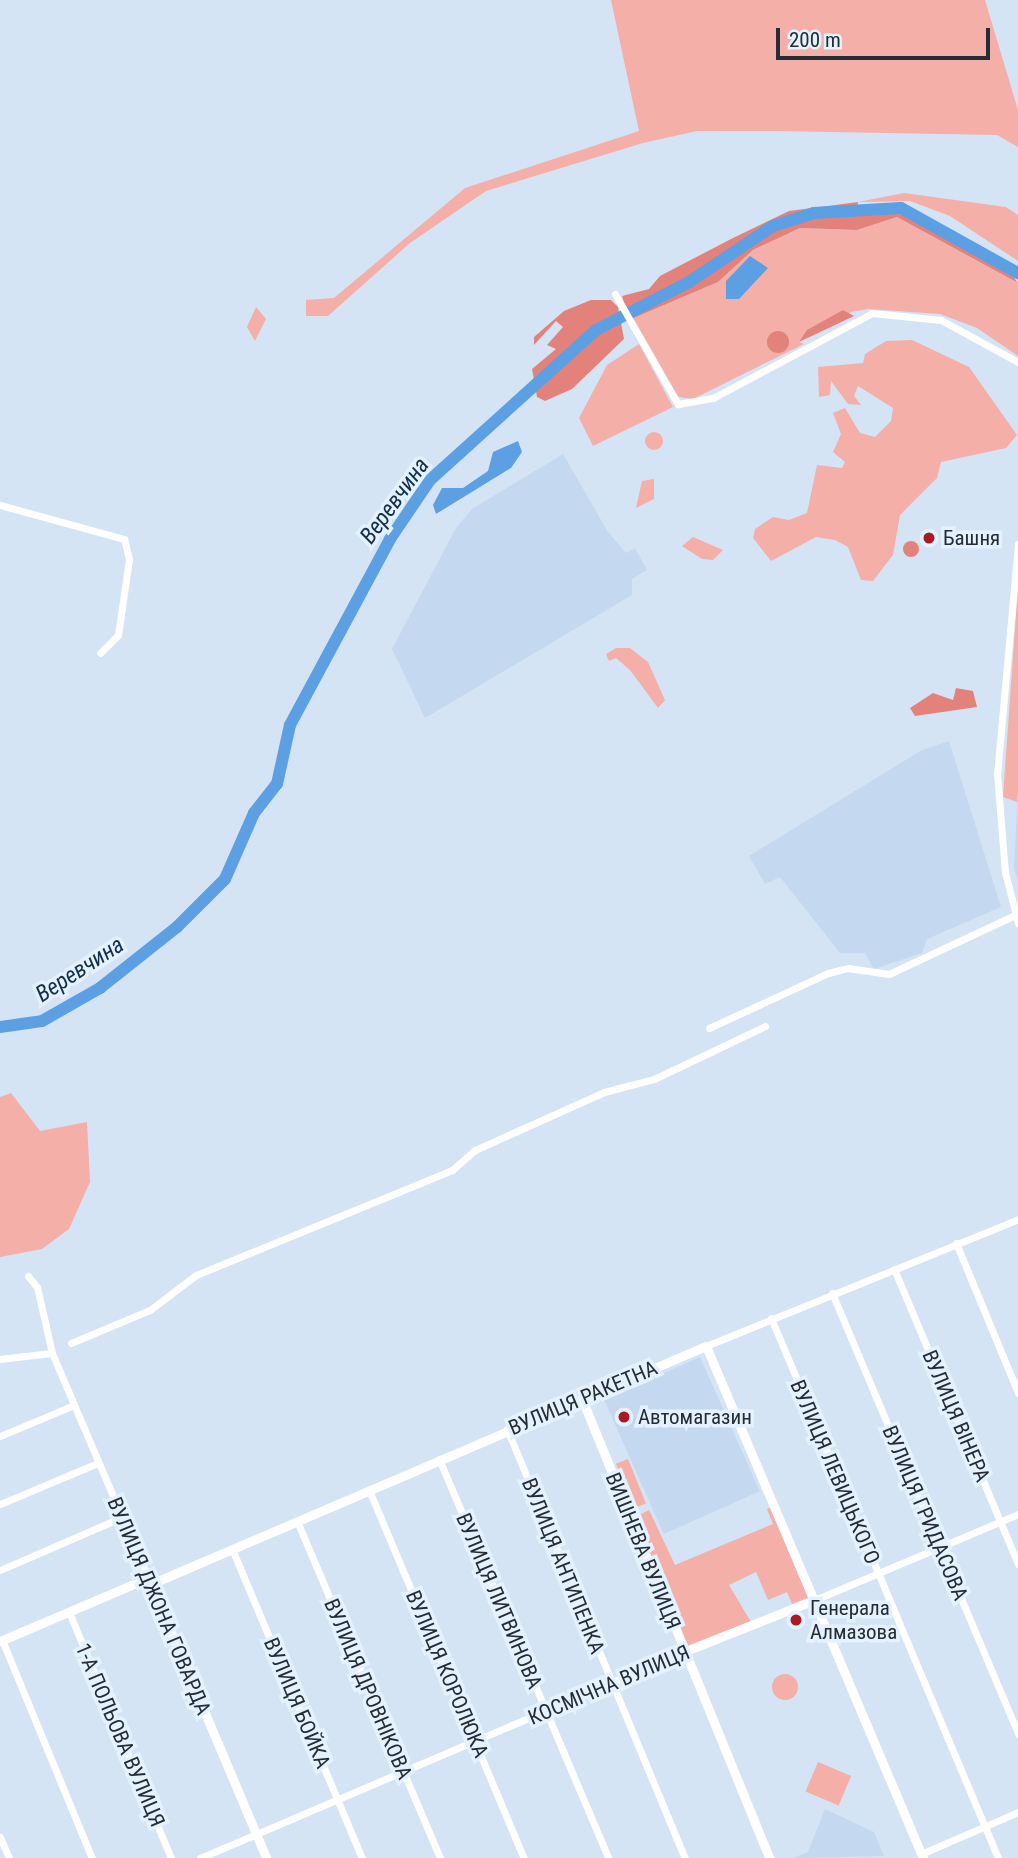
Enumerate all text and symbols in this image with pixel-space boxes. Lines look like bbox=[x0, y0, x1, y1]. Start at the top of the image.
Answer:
scale bar bbox=[780, 14, 993, 58]
text: 200 m bbox=[789, 28, 841, 52]
water label: Веревчина bbox=[355, 453, 435, 549]
place label: Башня bbox=[943, 525, 1000, 551]
marker: Башня bbox=[921, 530, 937, 546]
water label: Веревчина bbox=[31, 931, 129, 1009]
street label: ВУЛИЦЯ ВІНЕРА bbox=[917, 1346, 995, 1486]
street label: ВУЛИЦЯ РАКЕТНА bbox=[505, 1355, 661, 1441]
street label: ВУЛИЦЯ ЛЕВИЦЬКОГО bbox=[785, 1376, 885, 1568]
place label: Автомагазин bbox=[638, 1404, 752, 1430]
marker: Автомагазин bbox=[616, 1409, 632, 1425]
street label: ВУЛИЦЯ ГРИДАСОВА bbox=[877, 1422, 973, 1604]
street label: ВИШНЕВА ВУЛИЦЯ bbox=[600, 1469, 686, 1633]
street label: ВУЛИЦЯ АНТИПЕНКА bbox=[516, 1474, 610, 1658]
street label: ВУЛИЦЯ ДЖОНА ГОВАРДА bbox=[102, 1493, 216, 1719]
street label: ВУЛИЦЯ ЛИТВИНОВА bbox=[451, 1509, 547, 1693]
street label: ВУЛИЦЯ КОРОЛЮКА bbox=[400, 1587, 494, 1761]
street label: ВУЛИЦЯ ДРОВНІКОВА bbox=[319, 1595, 417, 1783]
place label: Генерала Алмазова bbox=[810, 1595, 897, 1645]
marker: Генерала Алмазова bbox=[788, 1612, 804, 1628]
street label: ВУЛИЦЯ БОЙКА bbox=[258, 1634, 336, 1772]
street label: 1-А ПОЛЬОВА ВУЛИЦЯ bbox=[70, 1639, 170, 1831]
street label: КОСМІЧНА ВУЛИЦЯ bbox=[524, 1640, 694, 1730]

